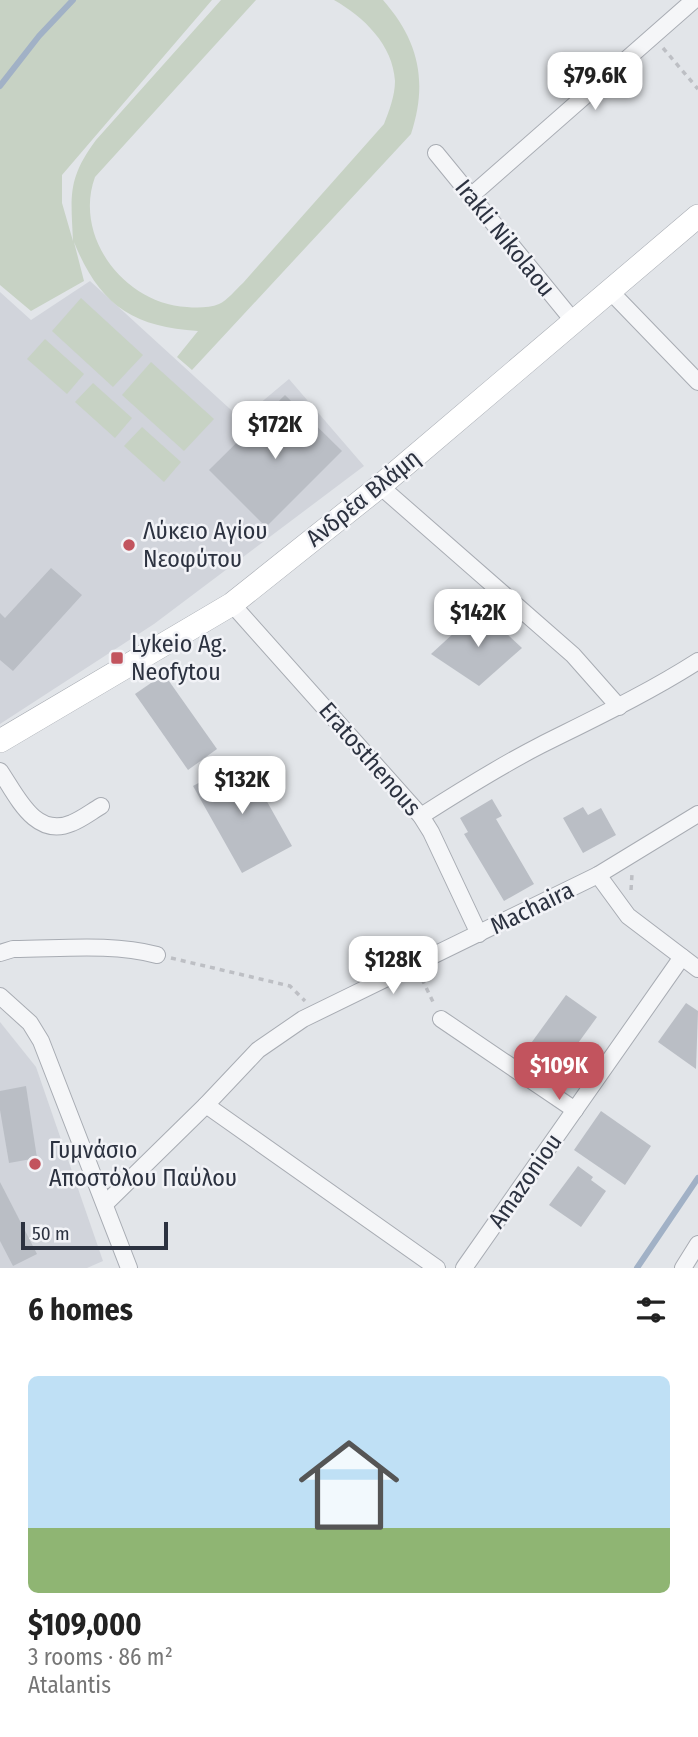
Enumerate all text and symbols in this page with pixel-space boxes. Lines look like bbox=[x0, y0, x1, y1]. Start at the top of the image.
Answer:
pin: $79.6K bbox=[538, 52, 652, 112]
text: $79.6K bbox=[563, 61, 627, 89]
street label: Irakli Nikolaou bbox=[449, 174, 561, 302]
pin: $172K bbox=[226, 402, 324, 461]
text: $172K bbox=[248, 410, 302, 438]
street label: Ανδρέα Βλάμη bbox=[300, 444, 426, 552]
place label: Λύκειο Αγίου Νεοφύτου bbox=[143, 517, 268, 573]
marker: Λύκειο Αγίου Νεοφύτου bbox=[121, 537, 137, 553]
pin: $142K bbox=[429, 590, 527, 649]
text: $142K bbox=[450, 598, 506, 626]
place label: Lykeio Ag. Neofytou bbox=[131, 630, 227, 686]
marker: Lykeio Ag. Neofytou bbox=[109, 650, 125, 666]
street label: Eratosthenous bbox=[313, 697, 427, 821]
pin: $132K bbox=[193, 756, 291, 816]
text: $132K bbox=[214, 765, 270, 793]
street label: Machaira bbox=[486, 876, 578, 940]
pin: $128K bbox=[344, 936, 442, 996]
text: $128K bbox=[365, 945, 421, 973]
pin: $109K bbox=[510, 1042, 608, 1102]
text: $109K bbox=[530, 1051, 588, 1079]
street label: Amazoniou bbox=[482, 1128, 568, 1234]
place label: Γυμνάσιο Αποστόλου Παύλου bbox=[49, 1136, 237, 1192]
marker: Γυμνάσιο Αποστόλου Παύλου bbox=[27, 1156, 43, 1172]
scale bar bbox=[21, 1219, 168, 1251]
text: 50 m bbox=[32, 1222, 70, 1245]
icon: filters bbox=[632, 1291, 670, 1329]
text: 6 homes bbox=[28, 1292, 133, 1328]
icon: home bbox=[286, 1422, 412, 1548]
text: $109,000 bbox=[28, 1607, 142, 1643]
text: 3 rooms · 86 m² bbox=[28, 1643, 173, 1671]
text: Atalantis bbox=[28, 1671, 111, 1699]

